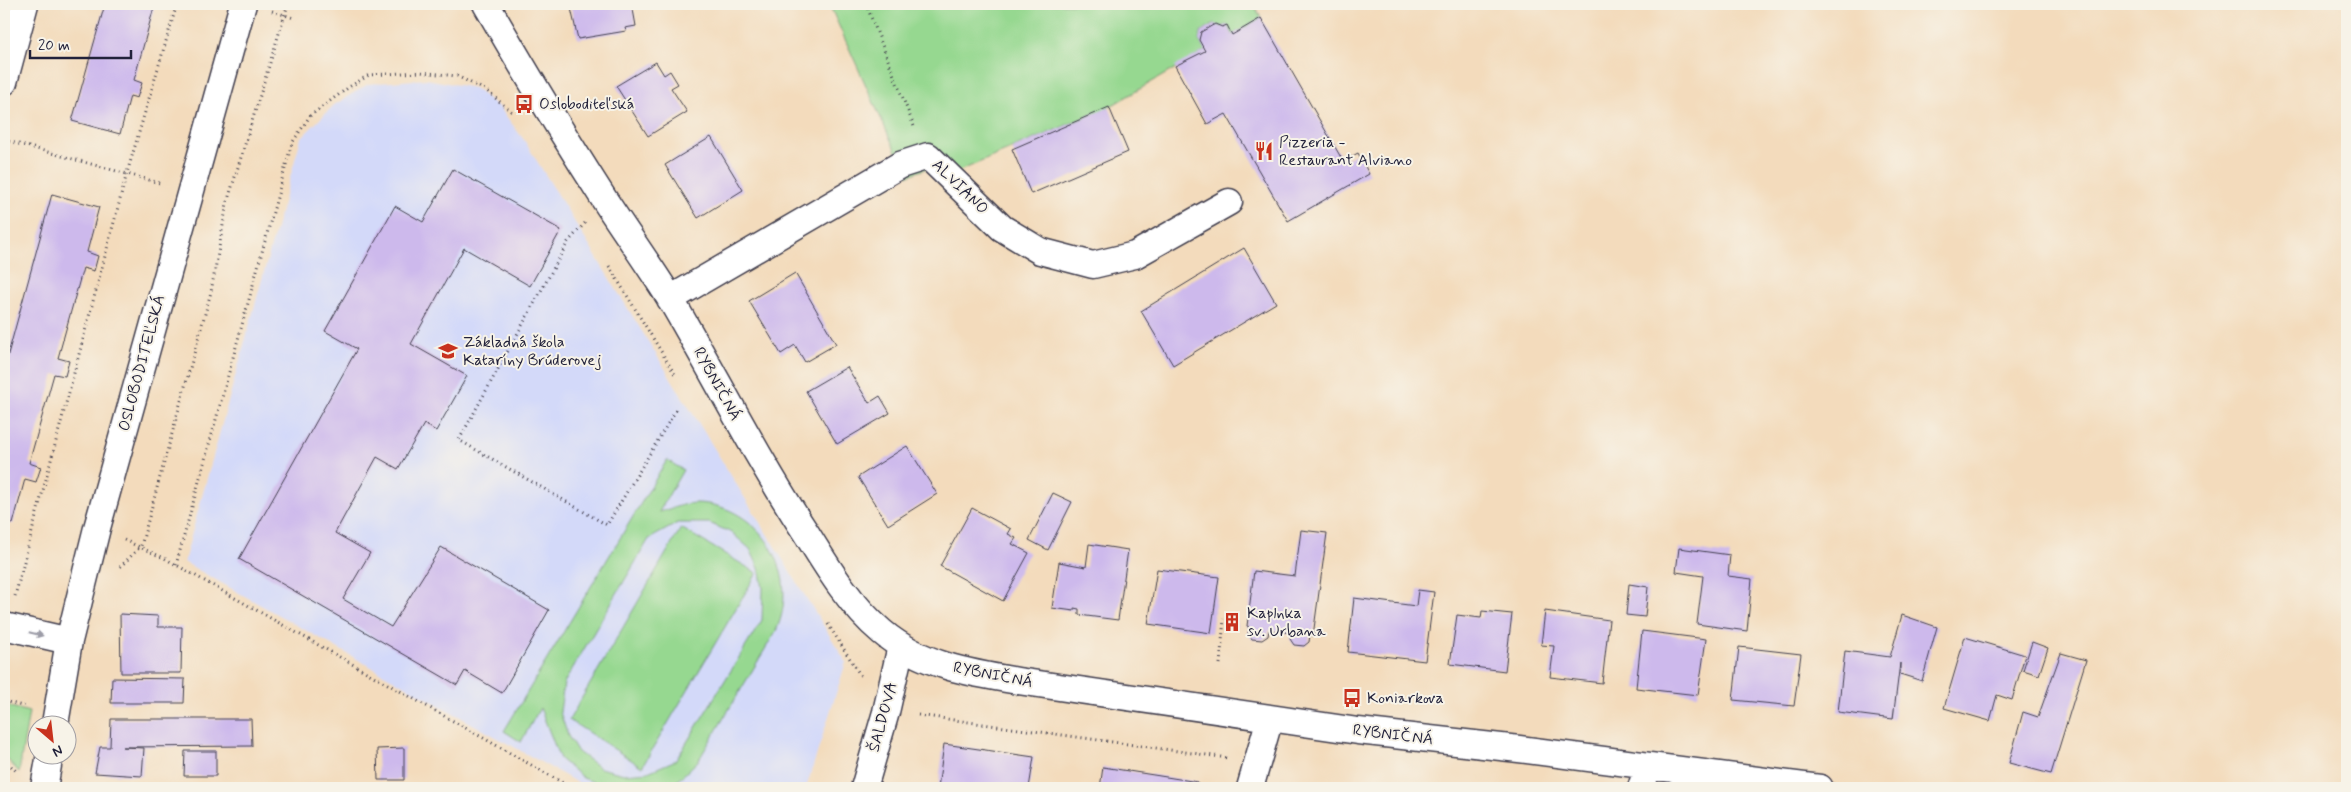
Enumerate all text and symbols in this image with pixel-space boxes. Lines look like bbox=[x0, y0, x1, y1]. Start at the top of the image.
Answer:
scale bar bbox=[30, 28, 131, 60]
text: 20 m bbox=[38, 36, 70, 56]
bus stop icon: Osloboditeľská bbox=[513, 93, 535, 115]
place label: Osloboditeľská bbox=[539, 94, 634, 115]
place label: Pizzeria - Restaurant Alviano bbox=[1279, 132, 1412, 171]
restaurant icon: Pizzeria - Restaurant Alviano bbox=[1253, 140, 1275, 162]
street label: ALVIANO bbox=[927, 155, 993, 219]
street label: OSLOBODITEĽSKÁ bbox=[114, 292, 170, 434]
place label: Základná škola Kataríny Brúderovej bbox=[463, 332, 602, 371]
school or university icon: Základná škola Kataríny Brúderovej bbox=[437, 340, 459, 362]
street label: RYBNIČNÁ bbox=[688, 344, 746, 424]
place label: Kaplnka sv. Urbana bbox=[1247, 603, 1326, 642]
building icon: Kaplnka sv. Urbana bbox=[1221, 611, 1243, 633]
one-way arrow bbox=[29, 630, 44, 638]
street label: RYBNIČNÁ bbox=[951, 657, 1035, 693]
street label: ŠALDOVA bbox=[864, 680, 902, 754]
bus stop icon: Koniarkova bbox=[1341, 687, 1363, 709]
place label: Koniarkova bbox=[1367, 688, 1444, 709]
north arrow bbox=[28, 714, 78, 764]
street label: RYBNIČNÁ bbox=[1352, 720, 1434, 750]
text: N bbox=[49, 740, 66, 761]

